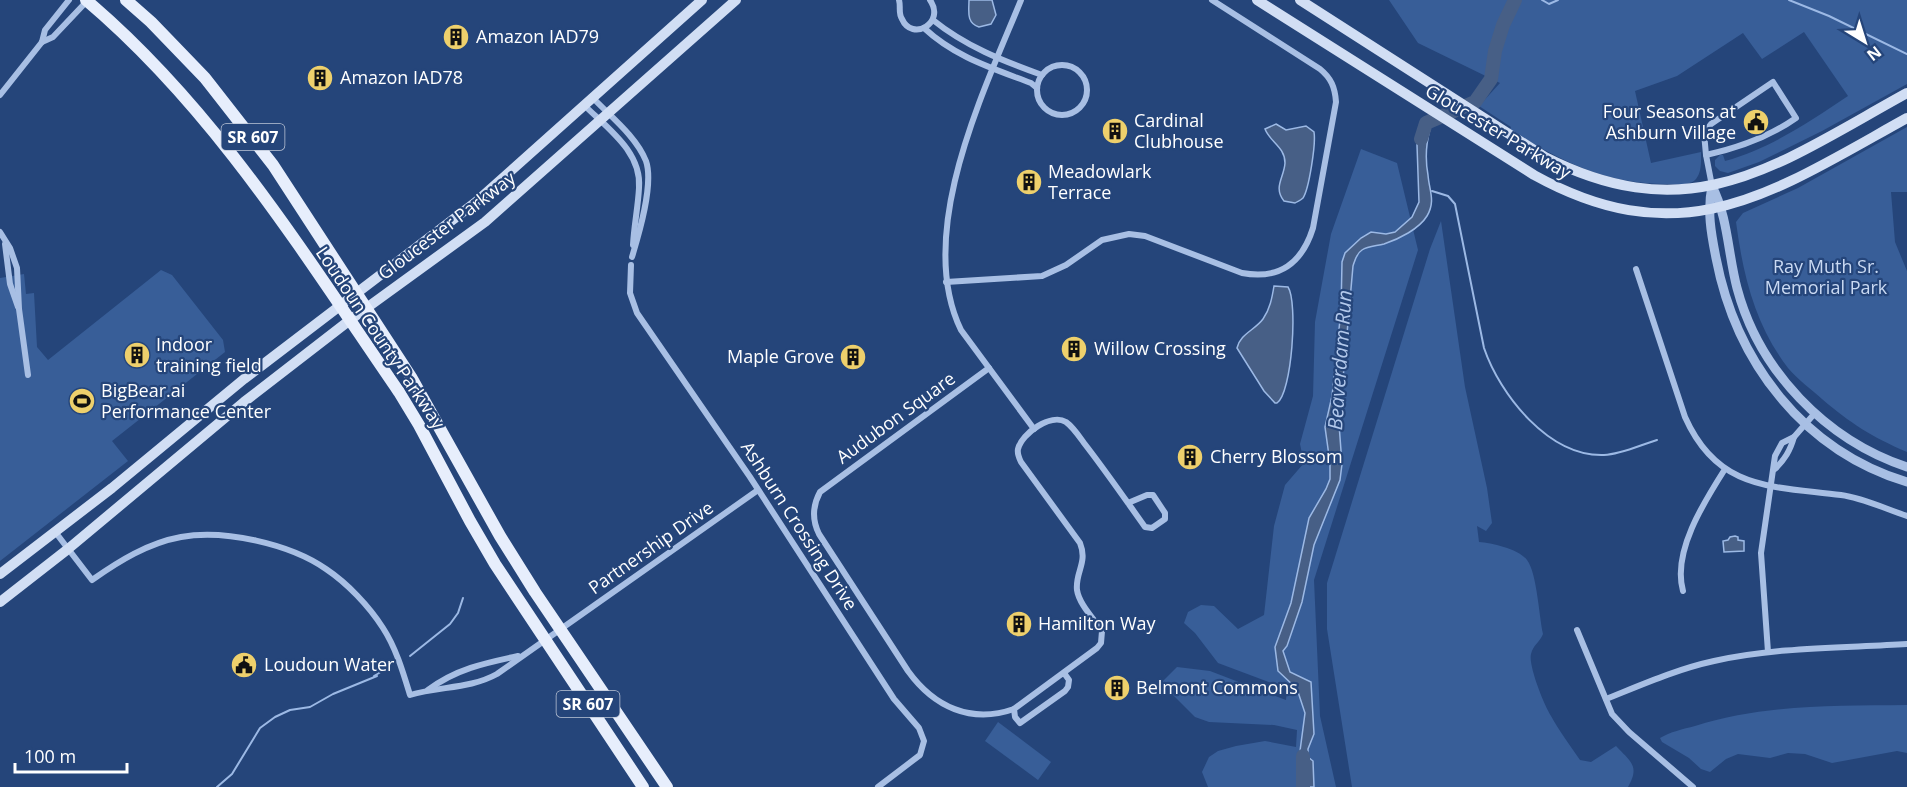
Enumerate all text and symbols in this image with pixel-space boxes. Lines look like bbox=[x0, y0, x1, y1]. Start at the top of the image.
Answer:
north arrow bbox=[1835, 12, 1895, 72]
building icon: Amazon IAD79 bbox=[441, 22, 471, 52]
place label: Amazon IAD79 bbox=[476, 24, 599, 48]
text: N bbox=[1862, 41, 1886, 66]
building icon: Amazon IAD78 bbox=[305, 63, 335, 93]
place label: Amazon IAD78 bbox=[340, 65, 463, 89]
street label: Gloucester Parkway bbox=[1421, 78, 1577, 185]
place label: Four Seasons at Ashburn Village bbox=[1603, 99, 1736, 144]
public building icon: Four Seasons at Ashburn Village bbox=[1741, 107, 1771, 137]
place label: Cardinal Clubhouse bbox=[1134, 108, 1224, 153]
building icon: Cardinal Clubhouse bbox=[1100, 116, 1130, 146]
road number: SR 607 bbox=[222, 124, 284, 150]
place label: Meadowlark Terrace bbox=[1048, 159, 1152, 204]
street label: Gloucester Parkway bbox=[373, 165, 521, 285]
building icon: Meadowlark Terrace bbox=[1014, 167, 1044, 197]
street label: Loudoun County Parkway bbox=[311, 242, 451, 434]
park label: Ray Muth Sr. Memorial Park bbox=[1765, 254, 1888, 299]
water label: Beaverdam Run bbox=[1321, 289, 1358, 431]
place label: Indoor training field bbox=[156, 332, 262, 377]
building icon: Willow Crossing bbox=[1059, 334, 1089, 364]
place label: Willow Crossing bbox=[1094, 336, 1226, 360]
building icon: Indoor training field bbox=[122, 340, 152, 370]
building icon: Maple Grove bbox=[838, 342, 868, 372]
place label: Maple Grove bbox=[727, 344, 834, 368]
street label: Audubon Square bbox=[831, 366, 960, 468]
place label: BigBear.ai Performance Center bbox=[101, 378, 272, 423]
sports icon: BigBear.ai Performance Center bbox=[67, 386, 97, 416]
street label: Ashburn Crossing Drive bbox=[736, 436, 864, 615]
building icon: Cherry Blossom bbox=[1175, 442, 1205, 472]
place label: Cherry Blossom bbox=[1210, 444, 1343, 468]
street label: Partnership Drive bbox=[583, 495, 718, 599]
building icon: Hamilton Way bbox=[1004, 609, 1034, 639]
place label: Hamilton Way bbox=[1038, 611, 1157, 635]
public building icon: Loudoun Water bbox=[229, 650, 259, 680]
place label: Loudoun Water bbox=[264, 652, 395, 676]
building icon: Belmont Commons bbox=[1102, 673, 1132, 703]
place label: Belmont Commons bbox=[1136, 675, 1298, 699]
road number: SR 607 bbox=[556, 691, 620, 717]
scale bar bbox=[15, 736, 128, 774]
text: 100 m bbox=[24, 744, 76, 768]

